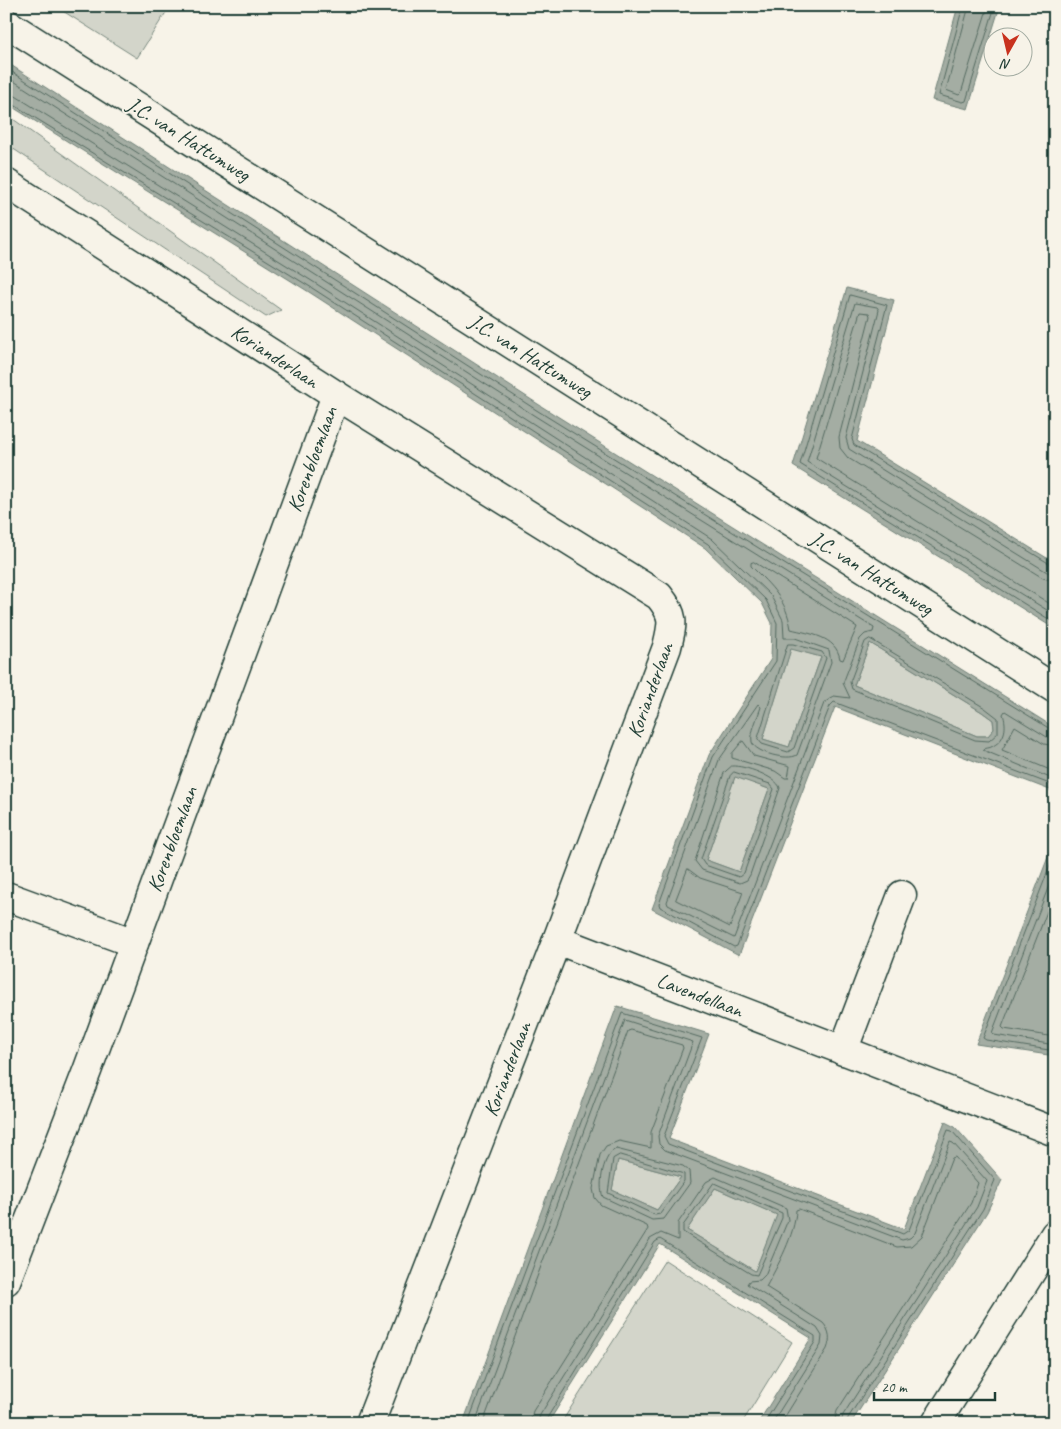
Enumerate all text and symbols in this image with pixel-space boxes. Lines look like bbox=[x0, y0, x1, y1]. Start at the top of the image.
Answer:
north arrow bbox=[984, 28, 1034, 78]
text: N bbox=[998, 55, 1012, 73]
street label: J.C. van Hattumweg bbox=[122, 90, 257, 188]
street label: J.C. van Hattumweg bbox=[464, 307, 599, 405]
street label: Korianderlaan bbox=[226, 318, 325, 395]
street label: Korenbloemlaan bbox=[281, 402, 343, 515]
street label: J.C. van Hattumweg bbox=[805, 524, 940, 622]
street label: Korianderlaan bbox=[621, 638, 680, 741]
street label: Korenbloemlaan bbox=[141, 782, 203, 895]
street label: Lavendellaan bbox=[653, 967, 748, 1024]
street label: Korianderlaan bbox=[477, 1017, 537, 1120]
scale bar bbox=[874, 1369, 995, 1401]
text: 20 m bbox=[881, 1378, 908, 1397]

